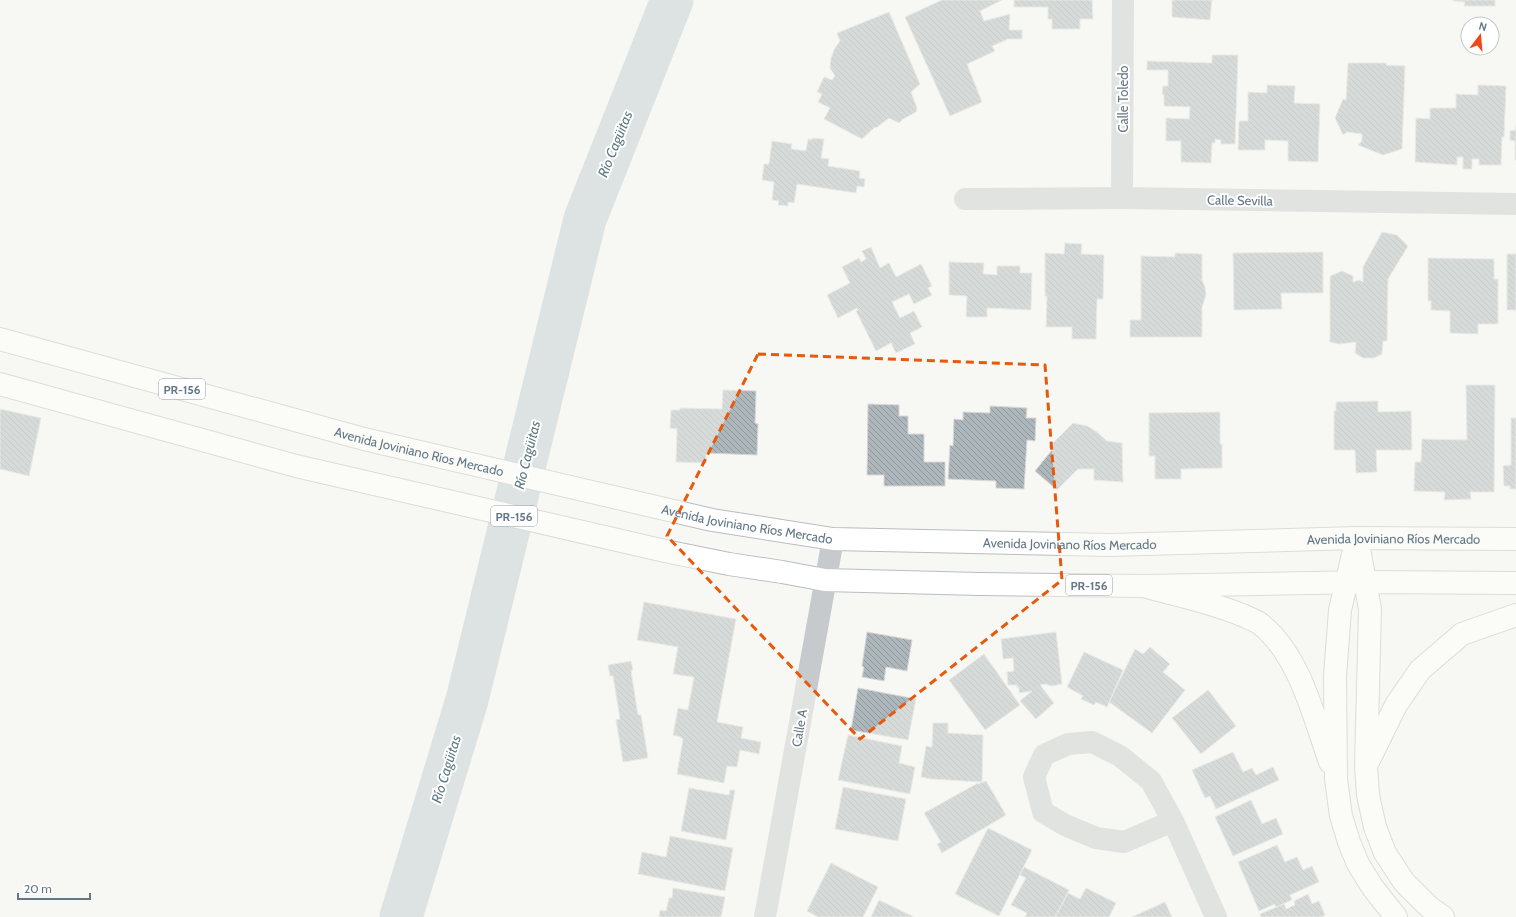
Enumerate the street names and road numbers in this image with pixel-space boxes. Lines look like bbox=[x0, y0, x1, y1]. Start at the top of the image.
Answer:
street label: Calle Toledo bbox=[1115, 66, 1131, 132]
street label: Calle Sevilla bbox=[1207, 191, 1274, 209]
road number: PR-156 bbox=[159, 379, 205, 399]
street label: Avenida Joviniano Ríos Mercado bbox=[333, 423, 505, 479]
street label: Avenida Joviniano Ríos Mercado bbox=[660, 501, 834, 547]
road number: PR-156 bbox=[491, 506, 537, 526]
street label: Avenida Joviniano Ríos Mercado bbox=[1307, 530, 1480, 547]
street label: Avenida Joviniano Ríos Mercado bbox=[983, 534, 1157, 553]
road number: PR-156 bbox=[1066, 575, 1112, 595]
street label: Calle A bbox=[788, 708, 810, 748]

